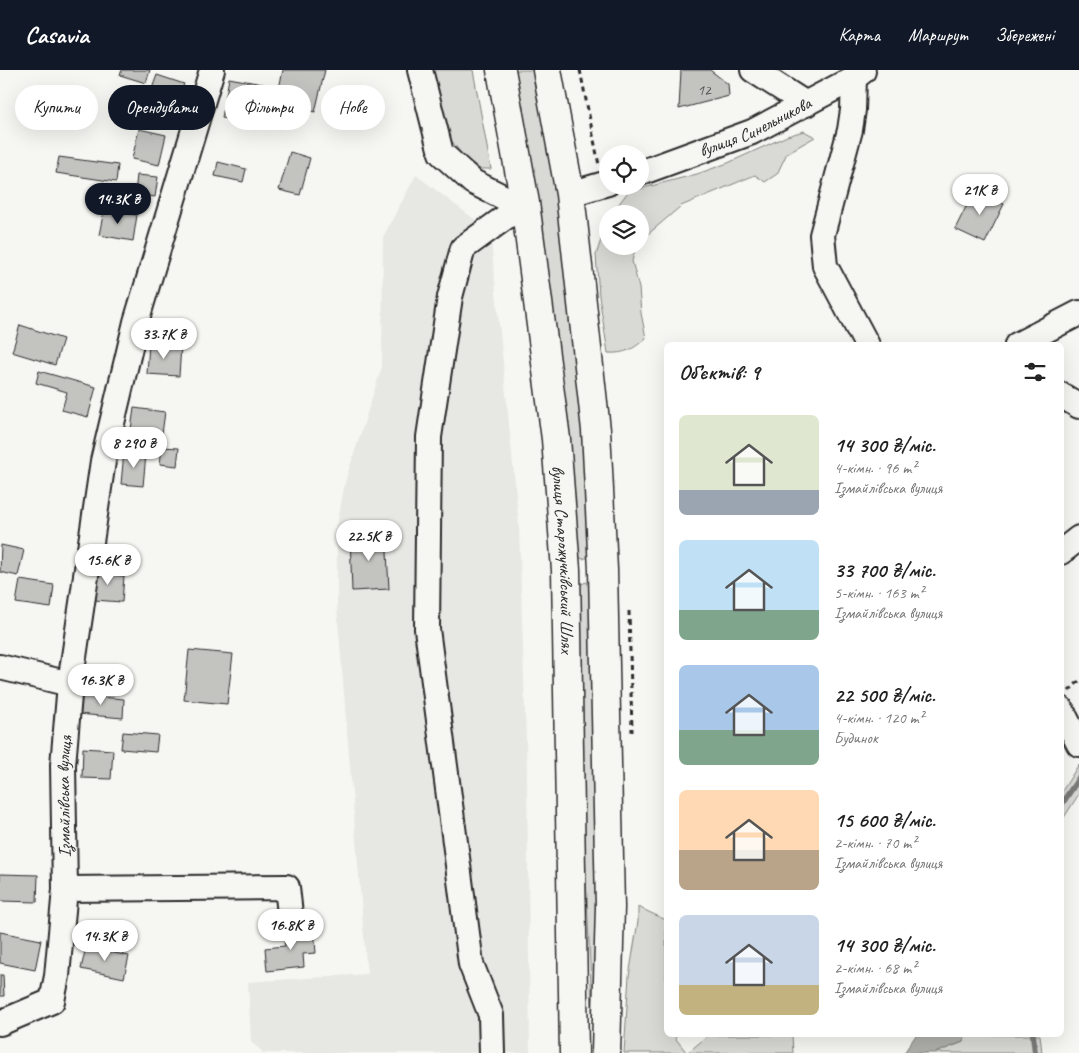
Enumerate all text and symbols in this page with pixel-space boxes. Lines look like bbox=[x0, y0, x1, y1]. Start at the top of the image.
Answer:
text: Casavia bbox=[25, 20, 89, 50]
text: Карта bbox=[839, 24, 880, 46]
text: Маршрут bbox=[908, 24, 967, 46]
text: Збережені bbox=[995, 24, 1054, 46]
house number: 12 bbox=[697, 81, 712, 100]
chip: Купити bbox=[15, 85, 98, 130]
chip: Орендувати bbox=[108, 85, 215, 130]
chip: Фільтри bbox=[225, 85, 311, 130]
chip: Нове bbox=[321, 85, 385, 130]
street label: вулиця Синельникова bbox=[696, 91, 816, 162]
map controls bbox=[599, 145, 649, 255]
button: locate bbox=[599, 145, 649, 195]
pin: 21K ₴ bbox=[945, 174, 1015, 216]
text: 21K ₴ bbox=[963, 180, 997, 200]
pin: 14.3K ₴ bbox=[72, 182, 164, 225]
text: 14.3K ₴ bbox=[96, 189, 140, 209]
button: layers bbox=[599, 205, 649, 255]
pin: 33.7K ₴ bbox=[118, 318, 210, 360]
text: 33.7K ₴ bbox=[142, 324, 186, 344]
icon: filters bbox=[1021, 358, 1049, 386]
text: Об’єктів: 9 bbox=[679, 359, 760, 385]
pin: 8 290 ₴ bbox=[88, 426, 180, 469]
text: 14 300 ₴/міс. bbox=[834, 432, 935, 458]
text: 8 290 ₴ bbox=[112, 433, 156, 453]
icon: home bbox=[719, 435, 779, 495]
text: 4-кімн. · 96 m² bbox=[834, 458, 916, 478]
street label: вулиця Старожучківський Шлях bbox=[547, 465, 578, 656]
text: Ізмайлівська вулиця bbox=[834, 478, 942, 498]
pin: 22.5K ₴ bbox=[323, 520, 415, 562]
text: 22.5K ₴ bbox=[347, 526, 391, 546]
pin: 15.6K ₴ bbox=[62, 544, 154, 586]
text: 15.6K ₴ bbox=[86, 550, 130, 570]
text: 33 700 ₴/міс. bbox=[834, 557, 935, 583]
icon: home bbox=[719, 560, 779, 620]
text: 5-кімн. · 163 m² bbox=[834, 583, 924, 603]
text: Ізмайлівська вулиця bbox=[834, 603, 942, 623]
pin: 16.3K ₴ bbox=[55, 664, 147, 706]
text: 16.3K ₴ bbox=[79, 670, 123, 690]
text: 22 500 ₴/міс. bbox=[834, 682, 935, 708]
icon: home bbox=[719, 685, 779, 745]
text: 4-кімн. · 120 m² bbox=[834, 708, 924, 728]
text: Будинок bbox=[834, 728, 878, 748]
street label: Ізмайлівська вулиця bbox=[52, 733, 77, 858]
text: 15 600 ₴/міс. bbox=[834, 807, 936, 833]
icon: home bbox=[719, 810, 779, 870]
text: 2-кімн. · 70 m² bbox=[834, 833, 916, 853]
text: Ізмайлівська вулиця bbox=[834, 853, 942, 873]
pin: 16.8K ₴ bbox=[245, 908, 337, 951]
text: 16.8K ₴ bbox=[269, 915, 313, 935]
pin: 14.3K ₴ bbox=[59, 920, 151, 962]
text: 14.3K ₴ bbox=[83, 926, 127, 946]
text: 14 300 ₴/міс. bbox=[834, 932, 935, 958]
icon: home bbox=[719, 935, 779, 995]
text: 2-кімн. · 68 m² bbox=[834, 958, 916, 978]
text: Ізмайлівська вулиця bbox=[834, 978, 942, 998]

